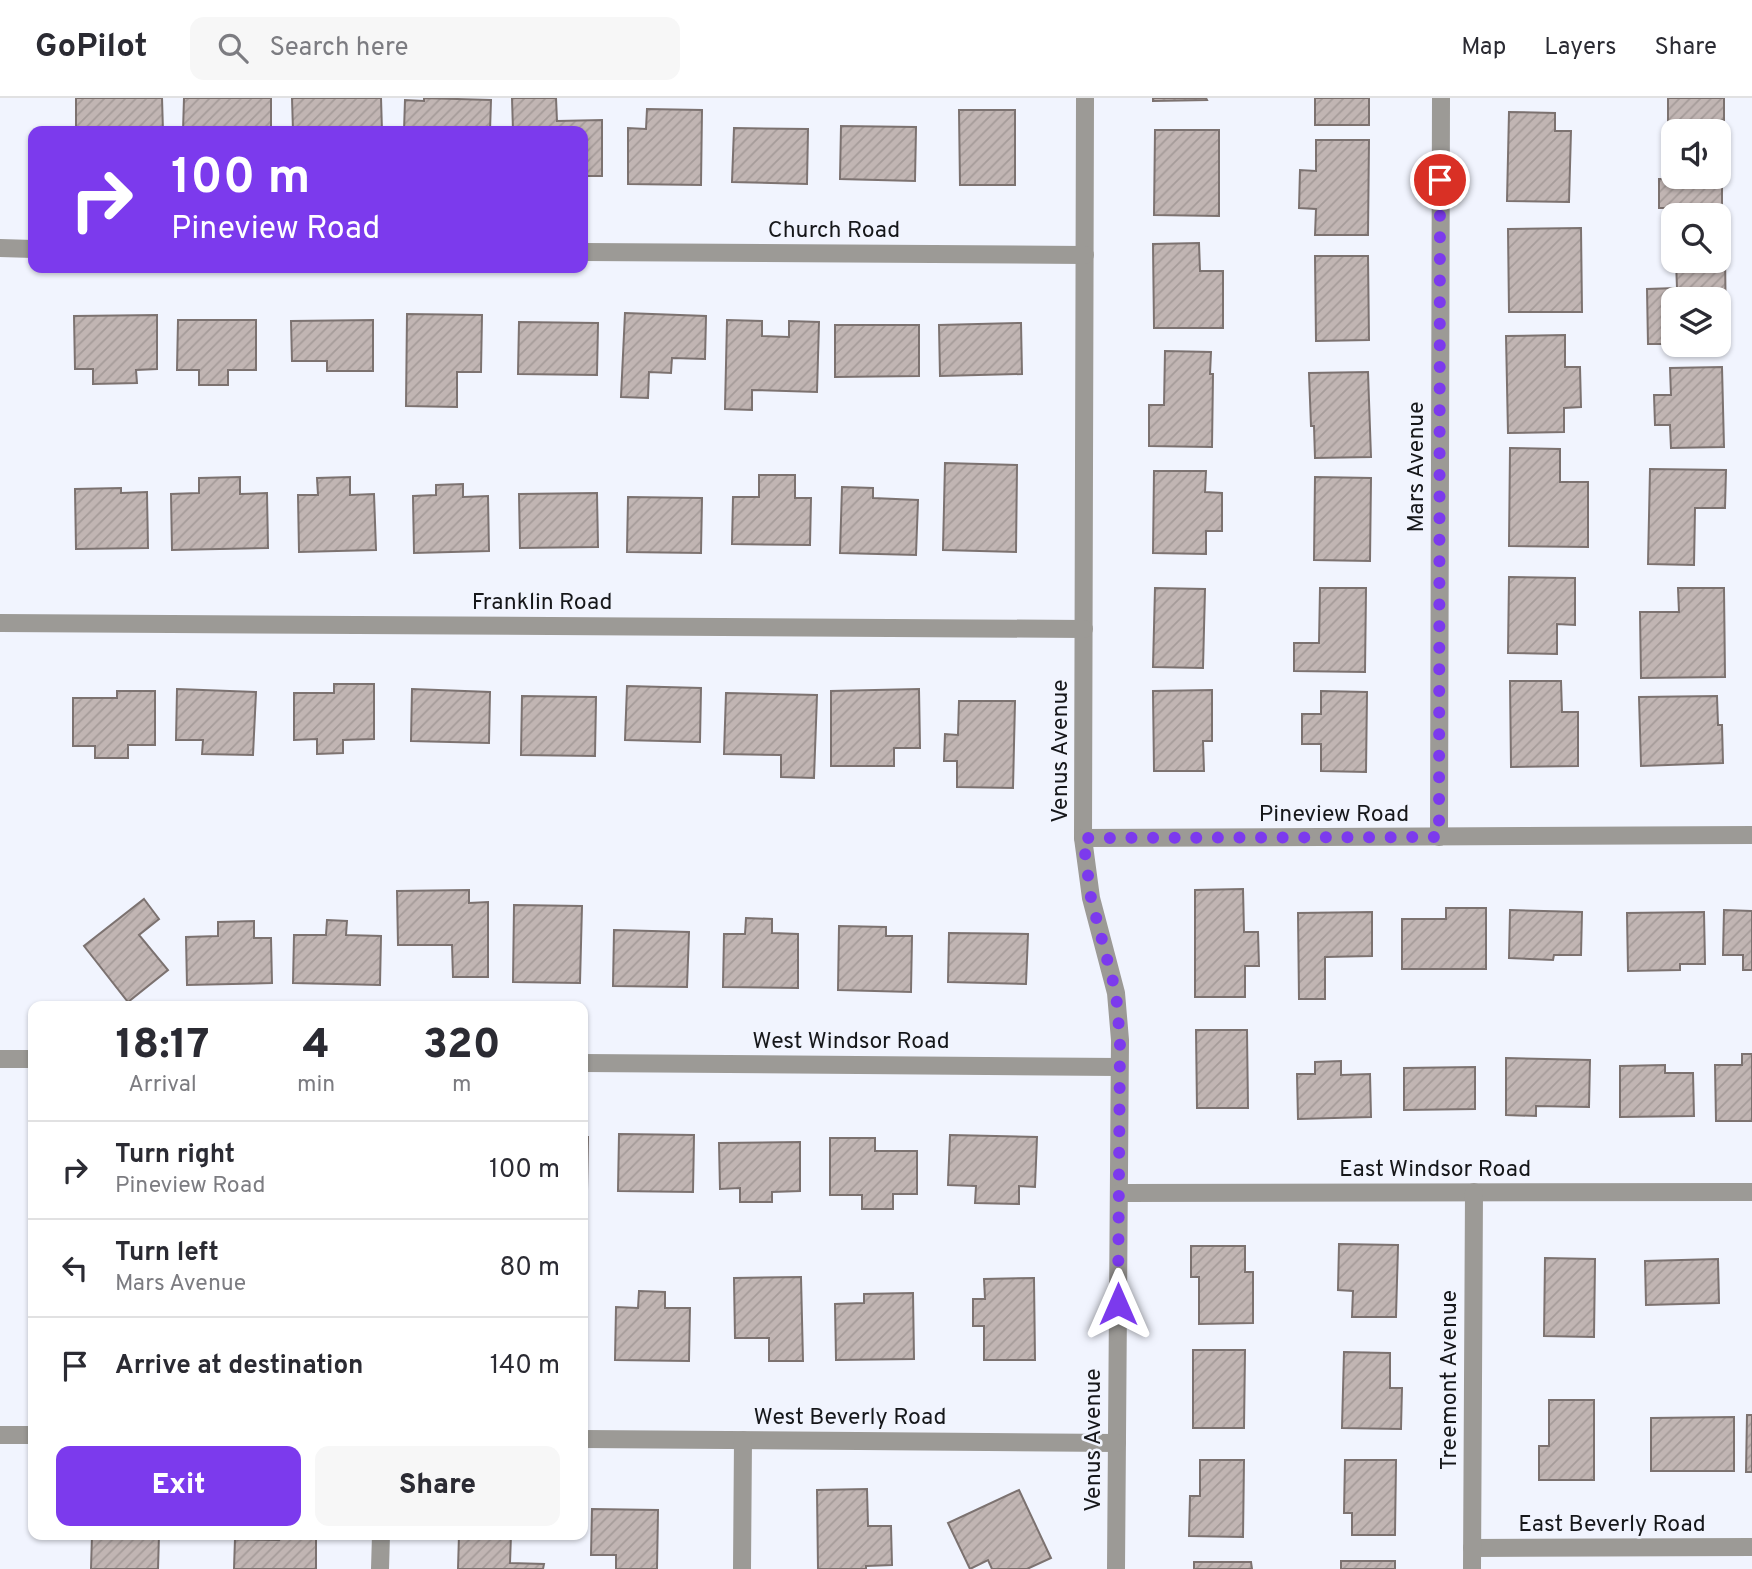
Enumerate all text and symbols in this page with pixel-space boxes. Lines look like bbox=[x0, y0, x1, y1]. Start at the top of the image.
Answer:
search box bbox=[190, 17, 680, 80]
text: GoPilot bbox=[35, 27, 148, 69]
icon: search bbox=[214, 29, 252, 67]
text: Search here bbox=[270, 32, 408, 65]
text: Map bbox=[1461, 33, 1506, 63]
text: Layers bbox=[1544, 33, 1616, 63]
text: Share bbox=[1654, 33, 1717, 63]
map controls bbox=[1661, 119, 1731, 357]
button: sound bbox=[1661, 119, 1731, 189]
text: 100 m bbox=[171, 149, 310, 211]
pin bbox=[1410, 150, 1470, 210]
icon: right bbox=[56, 154, 147, 245]
icon: arrive bbox=[1421, 161, 1459, 199]
button: search bbox=[1661, 203, 1731, 273]
text: Pineview Road bbox=[171, 210, 380, 250]
street label: Church Road bbox=[768, 217, 900, 246]
button: layers bbox=[1661, 287, 1731, 357]
street label: Mars Avenue bbox=[1403, 401, 1432, 533]
street label: Franklin Road bbox=[472, 589, 612, 618]
street label: Venus Avenue bbox=[1047, 679, 1076, 823]
street label: Pineview Road bbox=[1259, 801, 1409, 830]
text: 18:17 bbox=[115, 1020, 210, 1073]
text: 4 bbox=[303, 1020, 330, 1073]
text: 320 bbox=[423, 1020, 501, 1073]
street label: West Windsor Road bbox=[752, 1028, 950, 1057]
text: Arrival bbox=[128, 1071, 197, 1100]
text: min bbox=[297, 1071, 335, 1100]
text: m bbox=[452, 1071, 471, 1100]
text: Turn right bbox=[115, 1139, 235, 1172]
icon: right bbox=[56, 1151, 94, 1189]
text: 100 m bbox=[489, 1154, 560, 1187]
street label: East Windsor Road bbox=[1339, 1156, 1531, 1185]
text: Pineview Road bbox=[115, 1172, 265, 1201]
text: Turn left bbox=[115, 1237, 219, 1270]
icon: left bbox=[56, 1249, 94, 1287]
text: 80 m bbox=[500, 1252, 560, 1285]
position arrow bbox=[1081, 1267, 1155, 1341]
text: Mars Avenue bbox=[115, 1270, 246, 1299]
street label: Treemont Avenue bbox=[1436, 1290, 1465, 1470]
icon: arrive bbox=[56, 1347, 94, 1385]
text: Arrive at destination bbox=[115, 1350, 363, 1383]
text: 140 m bbox=[490, 1350, 560, 1383]
street label: Venus Avenue bbox=[1080, 1368, 1109, 1512]
street label: West Beverly Road bbox=[754, 1404, 946, 1433]
button: Exit bbox=[56, 1446, 301, 1526]
button: Share bbox=[315, 1446, 560, 1526]
street label: East Beverly Road bbox=[1518, 1511, 1706, 1540]

